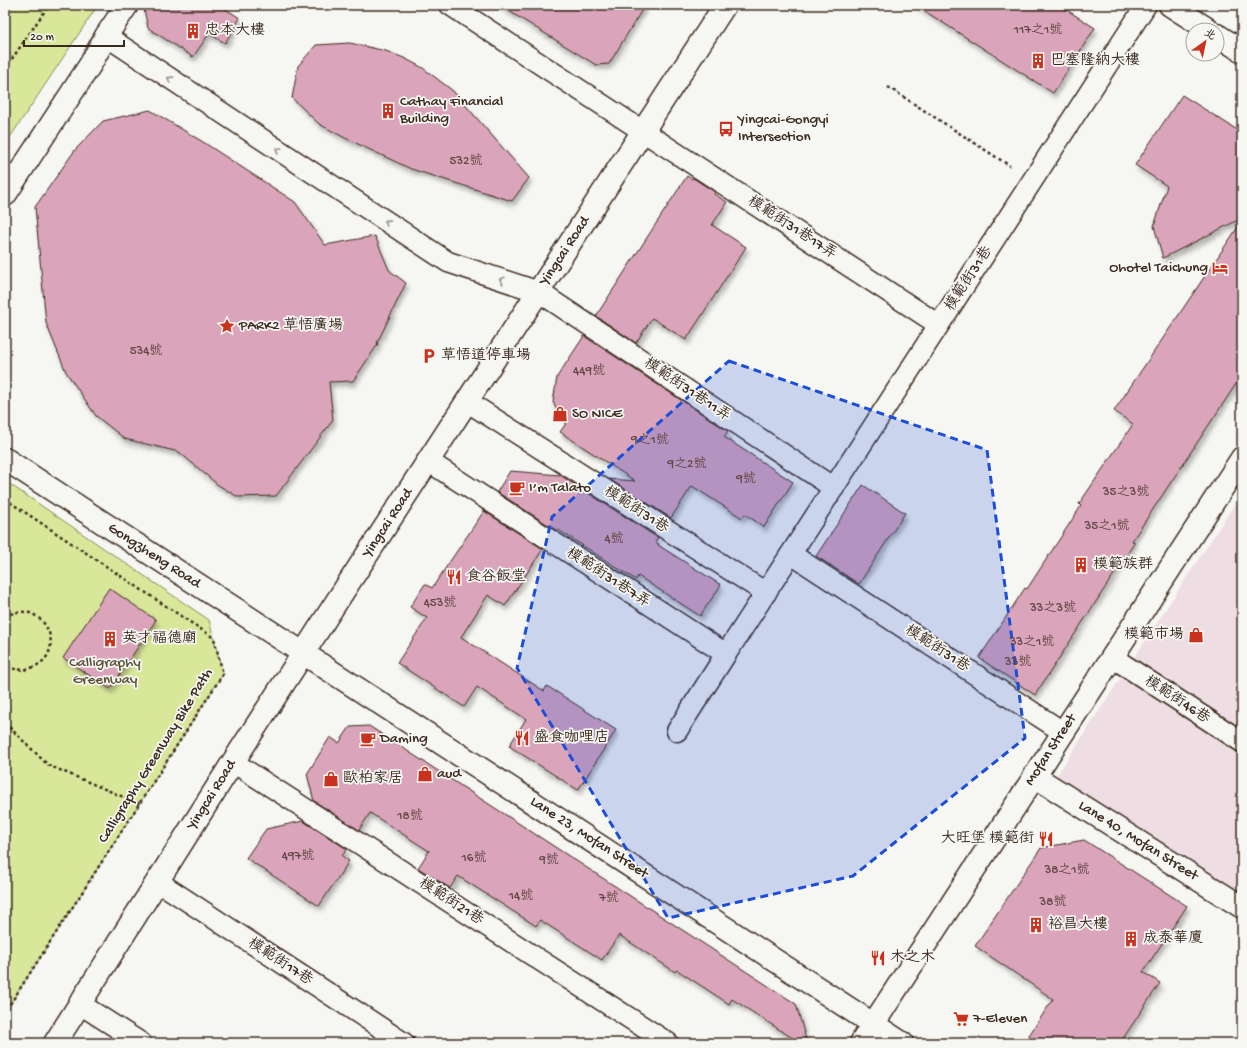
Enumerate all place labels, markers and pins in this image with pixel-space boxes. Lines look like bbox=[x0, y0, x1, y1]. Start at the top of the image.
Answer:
building icon: 忠本大樓 bbox=[184, 22, 202, 40]
place label: 忠本大樓 bbox=[205, 22, 265, 40]
building icon: 巴塞隆納大樓 bbox=[1029, 52, 1047, 70]
place label: 巴塞隆納大樓 bbox=[1050, 52, 1140, 70]
place label: Cathay Financial Building bbox=[399, 93, 503, 128]
building icon: Cathay Financial Building bbox=[379, 102, 397, 120]
place label: Yingcai-Gongyi Intersection bbox=[736, 111, 829, 146]
bus stop icon: Yingcai-Gongyi Intersection bbox=[717, 120, 735, 138]
place label: Ohotel Taichung bbox=[1109, 259, 1208, 277]
hotel icon: Ohotel Taichung bbox=[1211, 259, 1229, 277]
place icon: PARK2 草悟廣場 bbox=[218, 317, 236, 335]
place label: PARK2 草悟廣場 bbox=[238, 317, 343, 335]
parking icon: 草悟道停車場 bbox=[420, 347, 438, 365]
place label: 草悟道停車場 bbox=[441, 347, 531, 365]
shop icon: SO NICE bbox=[551, 405, 569, 423]
place label: SO NICE bbox=[572, 405, 623, 423]
cafe icon: I’m Talato bbox=[508, 479, 526, 497]
place label: I’m Talato bbox=[529, 479, 591, 497]
building icon: 模範族群 bbox=[1072, 556, 1090, 574]
place label: 模範族群 bbox=[1093, 556, 1153, 574]
restaurant icon: 食谷飯堂 bbox=[445, 568, 463, 586]
place label: 食谷飯堂 bbox=[466, 568, 526, 586]
place label: 模範市場 bbox=[1124, 626, 1184, 644]
shop icon: 模範市場 bbox=[1187, 626, 1205, 644]
place label: 英才福德廟 bbox=[122, 629, 197, 648]
building icon: 英才福德廟 bbox=[101, 630, 119, 648]
restaurant icon: 盛食咖哩店 bbox=[513, 729, 531, 747]
place label: 盛食咖哩店 bbox=[534, 729, 609, 747]
cafe icon: Daming bbox=[359, 730, 377, 748]
place label: Daming bbox=[379, 730, 428, 748]
shop icon: aud bbox=[416, 765, 434, 783]
place label: aud bbox=[437, 765, 462, 783]
place label: 歐柏家居 bbox=[343, 769, 403, 788]
shop icon: 歐柏家居 bbox=[322, 770, 340, 788]
place label: 大旺堡 模範街 bbox=[940, 830, 1034, 848]
restaurant icon: 大旺堡 模範街 bbox=[1037, 830, 1055, 848]
building icon: 裕昌大樓 bbox=[1027, 916, 1045, 934]
place label: 裕昌大樓 bbox=[1048, 916, 1108, 934]
building icon: 成泰華廈 bbox=[1122, 930, 1140, 948]
place label: 成泰華廈 bbox=[1143, 930, 1203, 948]
restaurant icon: 木之木 bbox=[869, 949, 887, 967]
place label: 木之木 bbox=[890, 949, 935, 967]
supermarket icon: 7-Eleven bbox=[952, 1010, 970, 1028]
place label: 7-Eleven bbox=[972, 1010, 1027, 1028]

